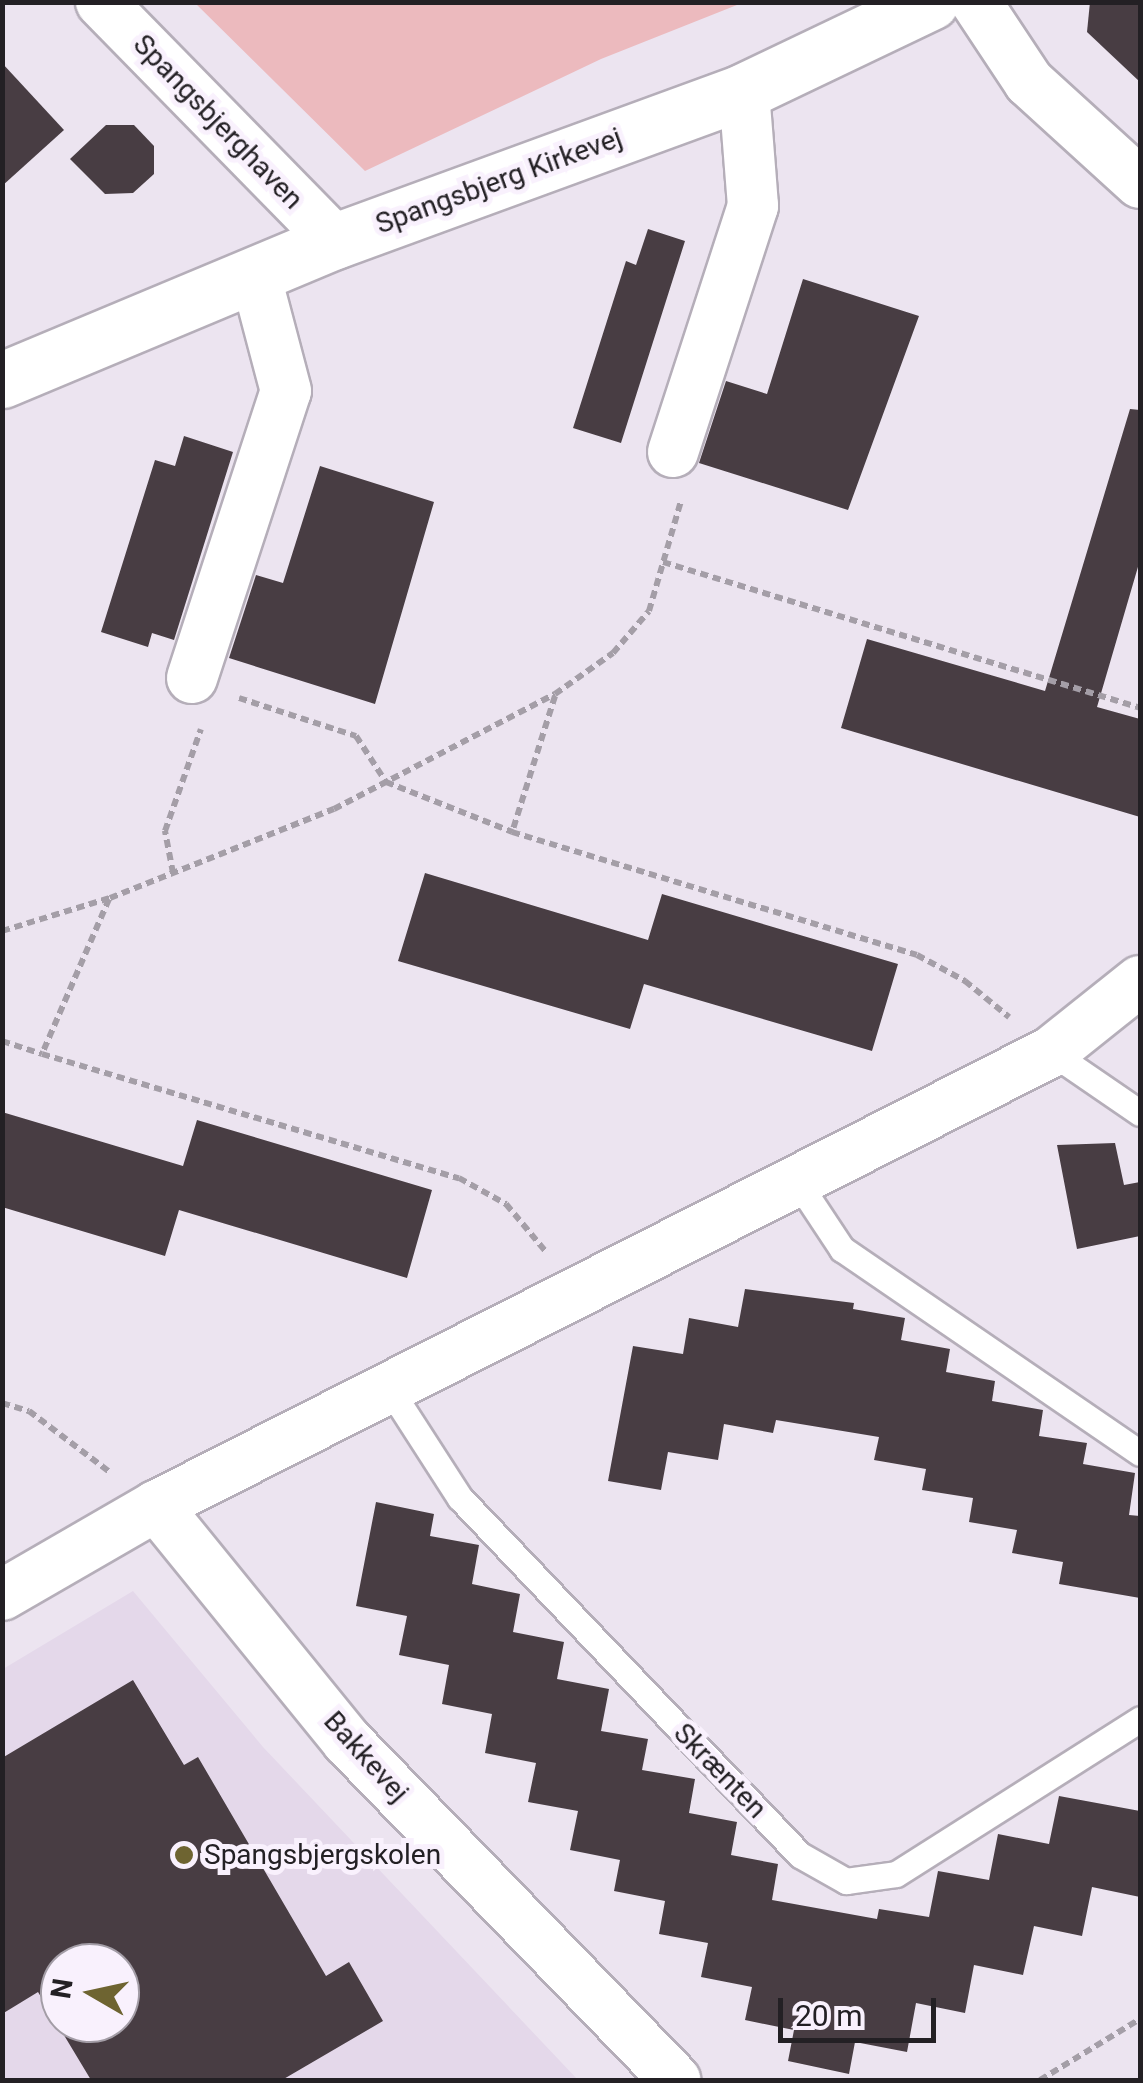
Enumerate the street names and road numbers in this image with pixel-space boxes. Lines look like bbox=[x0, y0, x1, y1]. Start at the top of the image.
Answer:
street label: Spangsbjerghaven bbox=[126, 28, 310, 216]
street label: Spangsbjerg Kirkevej bbox=[371, 121, 627, 241]
street label: Bakkevej bbox=[317, 1705, 415, 1809]
street label: Skrænten bbox=[667, 1717, 773, 1825]

